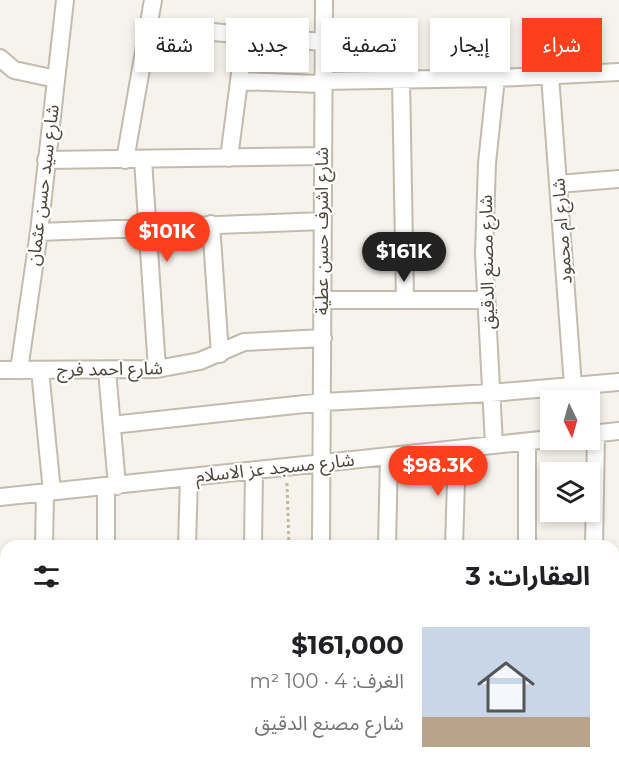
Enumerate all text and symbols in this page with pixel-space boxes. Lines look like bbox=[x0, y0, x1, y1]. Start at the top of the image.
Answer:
chip: شقة bbox=[135, 18, 214, 72]
chip: جديد bbox=[226, 18, 309, 72]
chip: تصفية bbox=[321, 18, 418, 72]
chip: إيجار bbox=[430, 18, 510, 72]
chip: شراء bbox=[522, 18, 602, 72]
street label: شارع سيد حسن عثمان bbox=[22, 103, 67, 267]
street label: شارع اشرف حسن عطية bbox=[311, 147, 336, 315]
street label: شارع ام محمود bbox=[547, 177, 580, 285]
street label: شارع مصنع الدقيق bbox=[475, 194, 502, 329]
pin: $101K bbox=[125, 212, 209, 263]
text: $101K bbox=[139, 219, 195, 243]
pin: $161K bbox=[362, 232, 446, 283]
text: $161K bbox=[376, 239, 432, 263]
street label: شارع احمد فرج bbox=[57, 357, 163, 384]
north arrow bbox=[540, 390, 600, 450]
map controls bbox=[540, 390, 600, 522]
pin: $98.3K bbox=[389, 446, 487, 497]
street label: شارع مسجد عز الاسلام bbox=[194, 449, 356, 490]
text: $98.3K bbox=[403, 453, 473, 477]
button: layers bbox=[540, 462, 600, 522]
icon: filters bbox=[30, 560, 63, 593]
text: العقارات: 3 bbox=[466, 560, 590, 592]
text: $161,000 bbox=[291, 629, 404, 661]
icon: home bbox=[470, 651, 542, 723]
text: الغرف: 4 · 100 m² bbox=[250, 669, 404, 693]
text: شارع مصنع الدقيق bbox=[254, 711, 404, 735]

